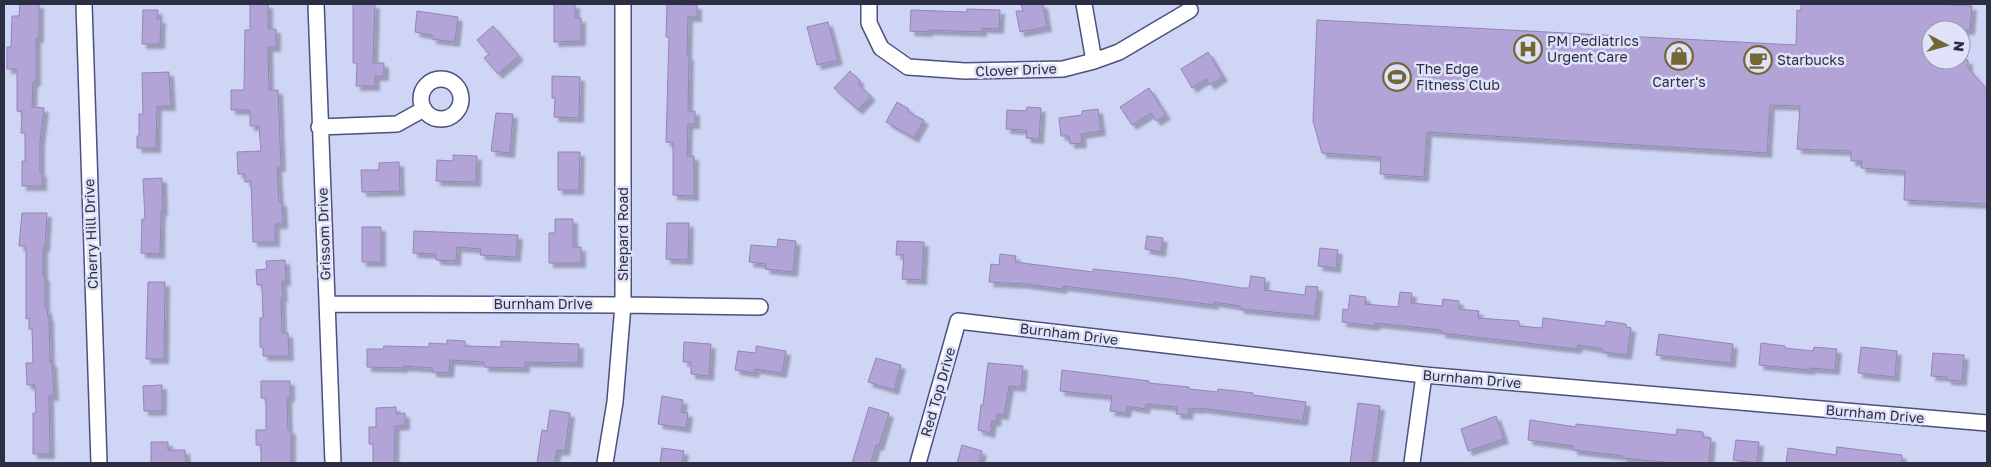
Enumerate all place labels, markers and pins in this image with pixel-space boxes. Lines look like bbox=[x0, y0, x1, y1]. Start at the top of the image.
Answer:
place label: PM Pediatrics Urgent Care bbox=[1547, 32, 1639, 65]
hospital icon: PM Pediatrics Urgent Care bbox=[1513, 34, 1543, 64]
shop icon: Carter's bbox=[1664, 41, 1694, 71]
cafe icon: Starbucks bbox=[1743, 45, 1773, 75]
place label: Starbucks bbox=[1777, 51, 1845, 68]
place label: The Edge Fitness Club bbox=[1416, 60, 1500, 93]
sports icon: The Edge Fitness Club bbox=[1382, 62, 1412, 92]
place label: Carter's bbox=[1652, 73, 1706, 90]

